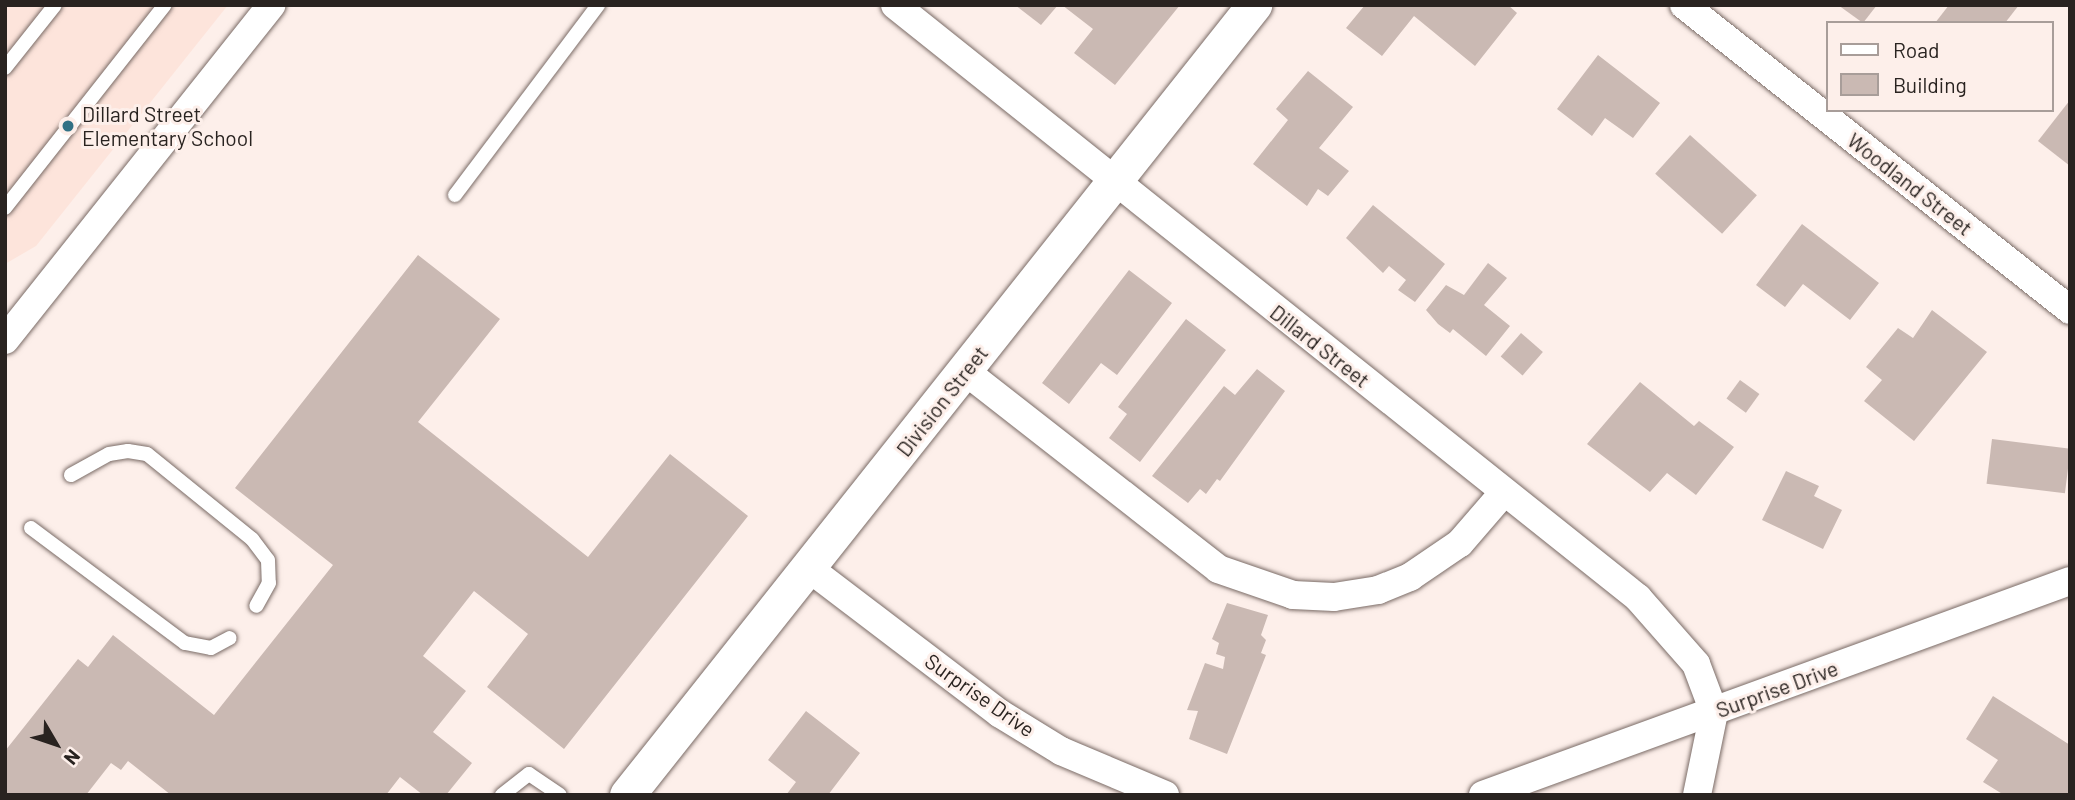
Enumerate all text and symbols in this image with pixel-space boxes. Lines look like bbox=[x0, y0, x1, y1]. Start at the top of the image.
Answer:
legend bbox=[1826, 21, 2054, 112]
text: Road bbox=[1893, 37, 1939, 62]
text: Building bbox=[1893, 72, 1967, 97]
place label: Dillard Street Elementary School bbox=[82, 101, 253, 151]
marker: Dillard Street Elementary School bbox=[60, 118, 76, 134]
street label: Woodland Street bbox=[1843, 127, 1977, 241]
street label: Dillard Street bbox=[1265, 299, 1375, 393]
street label: Division Street bbox=[891, 341, 993, 461]
street label: Surprise Drive bbox=[920, 648, 1040, 742]
street label: Surprise Drive bbox=[1713, 655, 1841, 723]
north arrow bbox=[21, 709, 91, 779]
text: N bbox=[60, 745, 86, 770]

